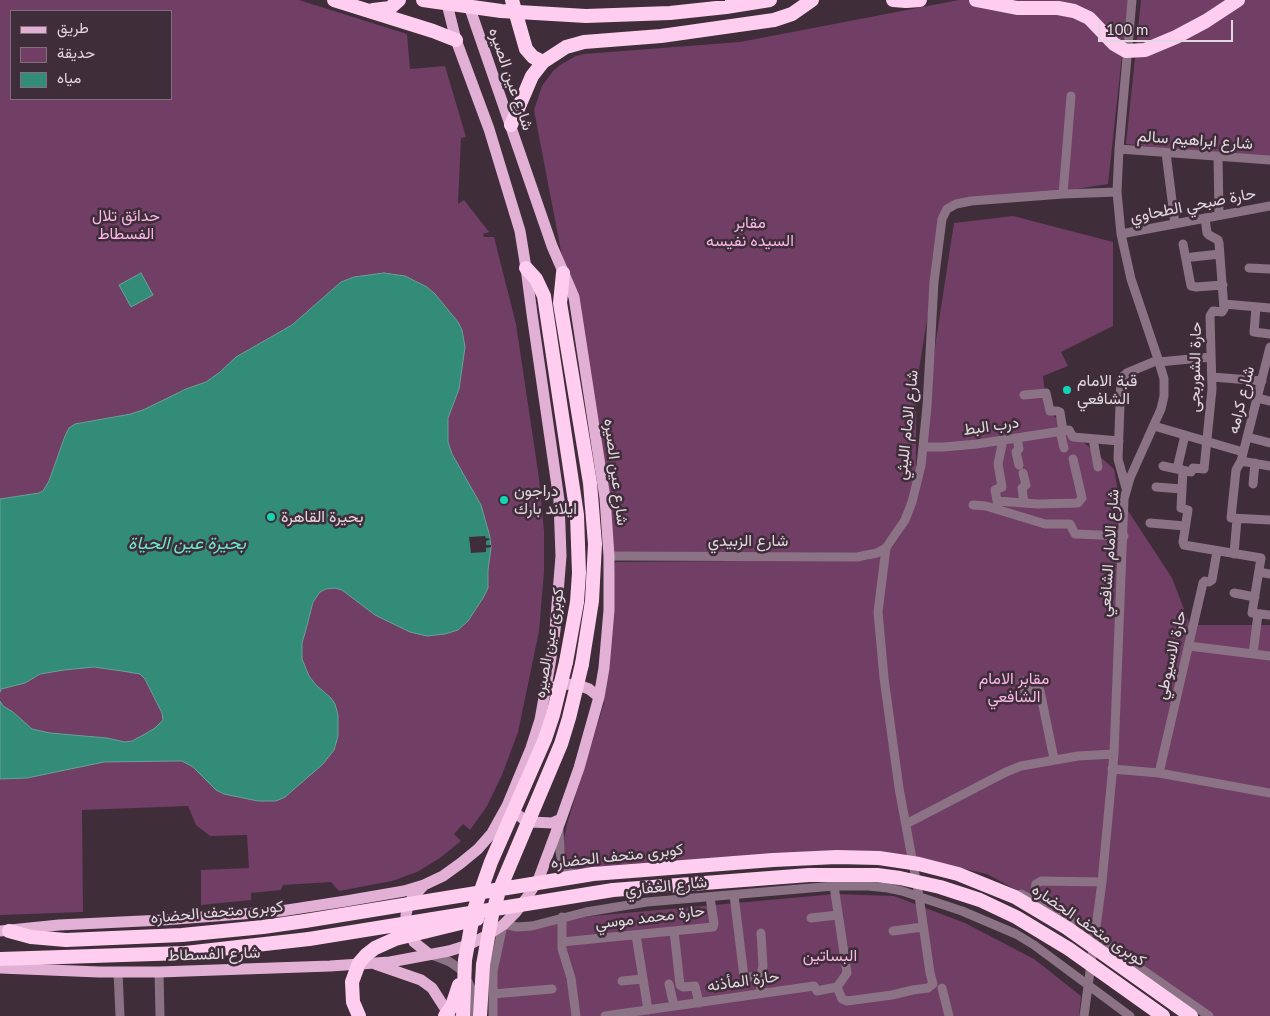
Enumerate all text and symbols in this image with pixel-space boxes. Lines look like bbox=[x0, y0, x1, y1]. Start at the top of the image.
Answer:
legend bbox=[10, 10, 172, 100]
scale bar bbox=[1100, 10, 1235, 42]
text: طريق bbox=[57, 18, 89, 36]
text: 100 m bbox=[1106, 20, 1148, 38]
street label: شارع عين الصيره bbox=[484, 25, 538, 133]
text: حديقة bbox=[57, 43, 95, 61]
text: مياه bbox=[57, 68, 81, 86]
street label: شارع ابراهيم سالم bbox=[1136, 126, 1254, 154]
street label: حارة صبحي الطحاوي bbox=[1129, 183, 1257, 227]
park label: حدائق تلال الفسطاط bbox=[92, 206, 160, 244]
park label: مقابر السيده نفيسه bbox=[706, 213, 794, 251]
street label: حارة الشوربجى bbox=[1185, 321, 1205, 413]
street label: شارع كرامه bbox=[1223, 364, 1259, 436]
street label: شارع الامام الليثي bbox=[892, 369, 922, 481]
place label: قبة الامام الشافعي bbox=[1077, 371, 1137, 409]
marker: قبة الامام الشافعي bbox=[1061, 384, 1073, 396]
street label: درب البط bbox=[962, 413, 1020, 439]
street label: شارع عين الصيره bbox=[600, 418, 632, 526]
place label: دراجون ايلاند بارك bbox=[514, 481, 577, 519]
street label: شارع الامام الشافعي bbox=[1095, 488, 1123, 618]
marker: دراجون ايلاند بارك bbox=[498, 494, 510, 506]
place label: بحيرة القاهرة bbox=[281, 507, 363, 527]
marker: بحيرة القاهرة bbox=[265, 511, 277, 523]
street label: شارع الزبيدي bbox=[708, 531, 788, 551]
water label: بحيرة عين الحياة bbox=[128, 532, 246, 554]
street label: كوبرى عين الصيره bbox=[530, 586, 568, 700]
street label: حارة الاسيوطي bbox=[1151, 609, 1191, 701]
park label: مقابر الامام الشافعي bbox=[979, 669, 1049, 707]
street label: كوبرى متحف الحضاره bbox=[550, 839, 684, 873]
street label: شارع الغفاري bbox=[624, 872, 708, 900]
street label: كوبرى متحف الحضاره bbox=[1028, 880, 1150, 970]
street label: كوبرى متحف الحضاره bbox=[150, 897, 284, 927]
street label: حارة محمد موسي bbox=[594, 901, 706, 933]
street label: شارع الفسطاط bbox=[167, 943, 261, 965]
park label: البساتين bbox=[803, 946, 857, 966]
street label: حارة المأذنه bbox=[706, 966, 780, 996]

